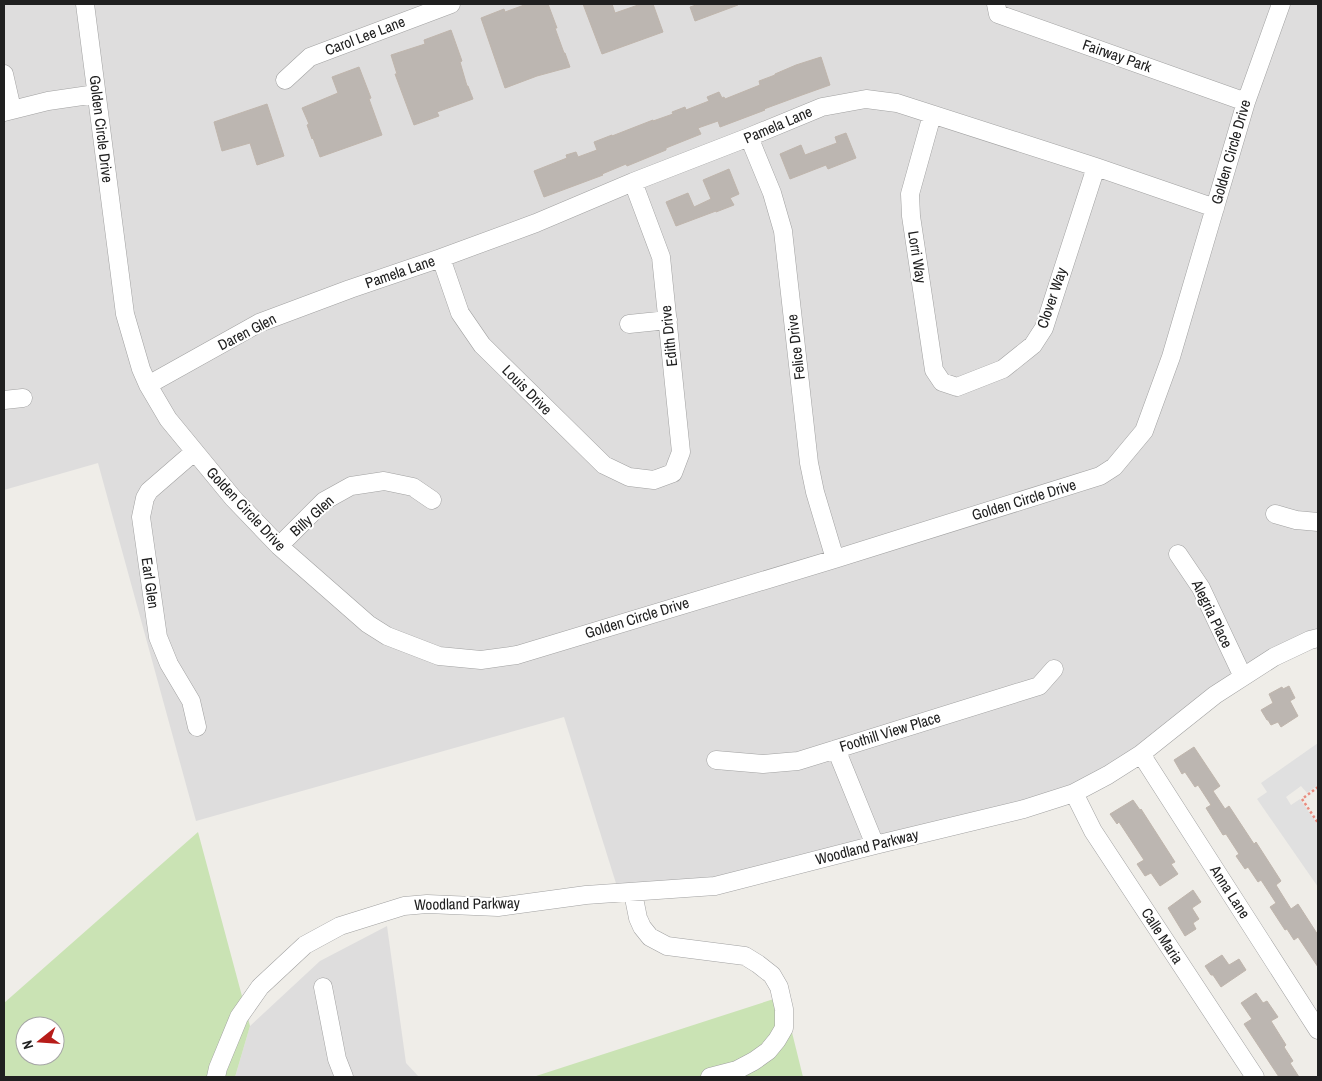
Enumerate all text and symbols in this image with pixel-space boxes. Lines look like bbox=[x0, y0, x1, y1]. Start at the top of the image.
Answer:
street label: Carol Lee Lane bbox=[322, 11, 408, 60]
street label: Fairway Park bbox=[1080, 34, 1155, 77]
street label: Golden Circle Drive bbox=[84, 74, 119, 184]
street label: Golden Circle Drive bbox=[1206, 97, 1256, 207]
street label: Pamela Lane bbox=[740, 101, 815, 148]
street label: Lorri Way bbox=[903, 229, 932, 286]
street label: Pamela Lane bbox=[362, 250, 438, 293]
street label: Clover Way bbox=[1031, 264, 1072, 331]
street label: Edith Drive bbox=[655, 304, 682, 368]
street label: Daren Glen bbox=[214, 308, 280, 355]
street label: Felice Drive bbox=[781, 313, 810, 381]
street label: Louis Drive bbox=[498, 360, 557, 419]
street label: Golden Circle Drive bbox=[202, 462, 291, 555]
street label: Golden Circle Drive bbox=[969, 474, 1079, 525]
street label: Billy Glen bbox=[285, 490, 338, 541]
street label: Earl Glen bbox=[137, 556, 164, 610]
street label: Alegria Place bbox=[1187, 575, 1238, 651]
street label: Golden Circle Drive bbox=[582, 592, 692, 643]
street label: Foothill View Place bbox=[837, 706, 943, 757]
street label: Woodland Parkway bbox=[813, 823, 922, 869]
street label: Anna Lane bbox=[1205, 860, 1256, 923]
street label: Woodland Parkway bbox=[414, 892, 521, 915]
street label: Calle Maria bbox=[1136, 904, 1188, 968]
north arrow bbox=[15, 1016, 65, 1066]
text: N bbox=[18, 1038, 37, 1051]

